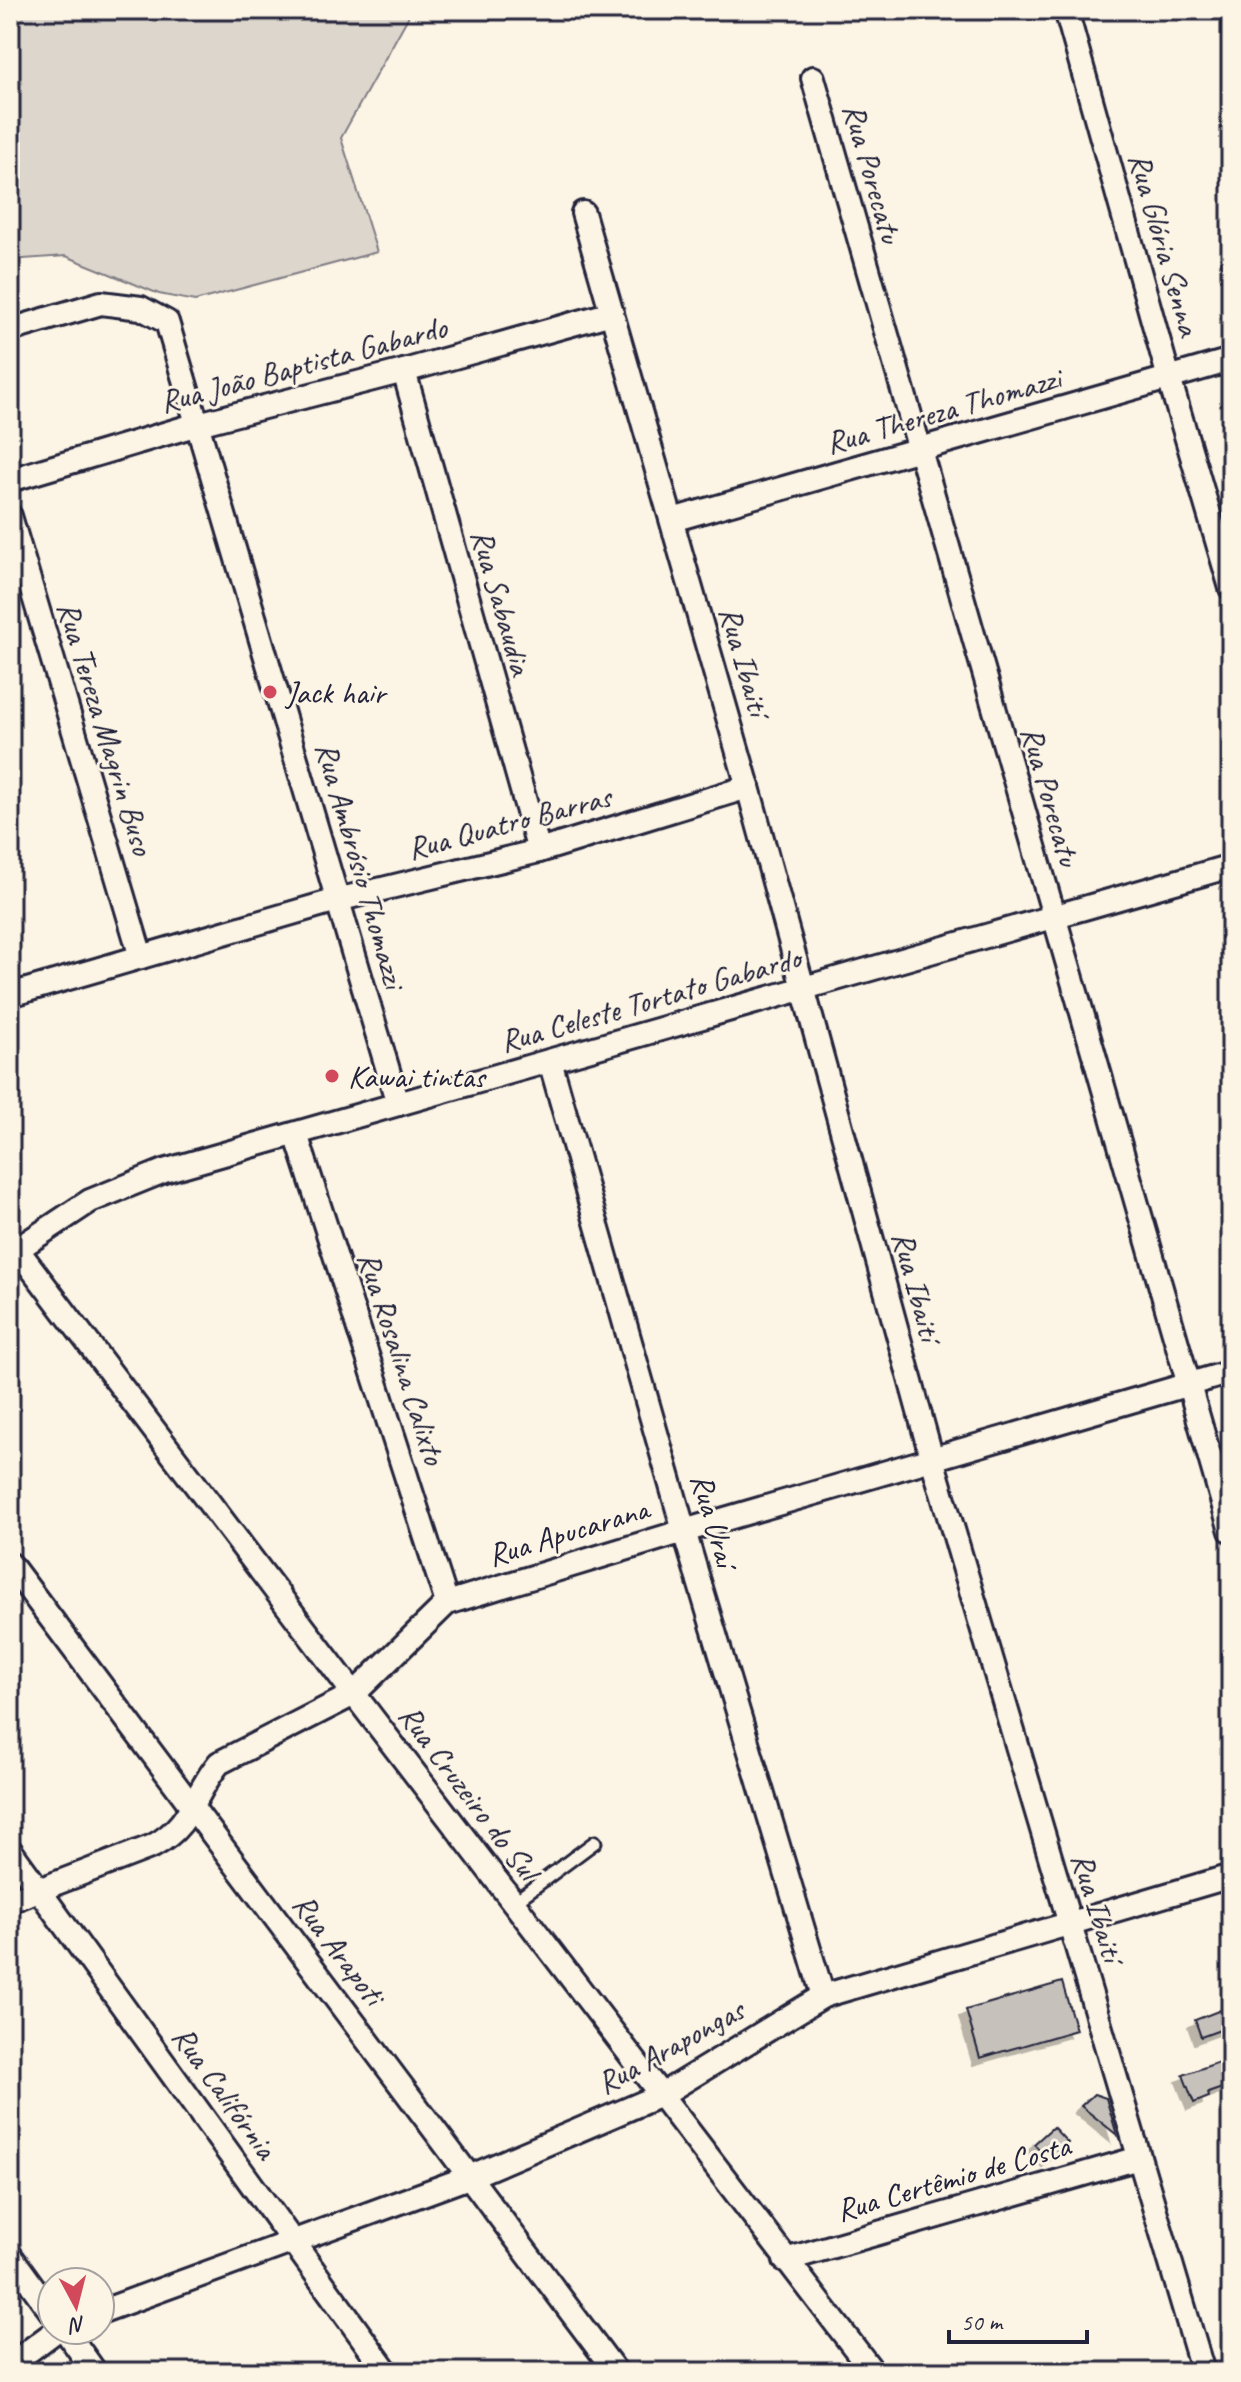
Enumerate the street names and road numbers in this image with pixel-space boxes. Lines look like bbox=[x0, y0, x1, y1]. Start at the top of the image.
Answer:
street label: Rua Porecatu bbox=[834, 99, 913, 249]
street label: Rua Glória Senna bbox=[1119, 148, 1211, 342]
street label: Rua João Baptista Gabardo bbox=[155, 306, 452, 422]
street label: Rua Thereza Thomazzi bbox=[821, 356, 1069, 463]
street label: Rua Sabaudia bbox=[462, 525, 543, 681]
street label: Rua Tereza Magrin Buso bbox=[48, 596, 165, 861]
street label: Rua Ibaití bbox=[710, 602, 782, 726]
street label: Rua Porecatu bbox=[1012, 722, 1091, 872]
street label: Rua Ambrósio Thomazzi bbox=[306, 737, 417, 997]
street label: Rua Quatro Barras bbox=[403, 775, 617, 869]
street label: Rua Celeste Tortato Gabardo bbox=[495, 935, 809, 1062]
street label: Rua Ibaití bbox=[883, 1227, 953, 1351]
street label: Rua Rosalina Calixto bbox=[348, 1247, 456, 1471]
street label: Rua Uraí bbox=[681, 1469, 748, 1577]
street label: Rua Apucarana bbox=[483, 1487, 656, 1576]
street label: Rua Cruzeiro do Sul bbox=[390, 1696, 552, 1892]
street label: Rua Ibaití bbox=[1062, 1848, 1136, 1972]
street label: Rua Arapoti bbox=[284, 1885, 397, 2016]
street label: Rua Arapongas bbox=[589, 1988, 753, 2103]
street label: Rua Califórnia bbox=[163, 2018, 288, 2168]
street label: Rua Certêmio de Costa bbox=[831, 2124, 1077, 2231]

